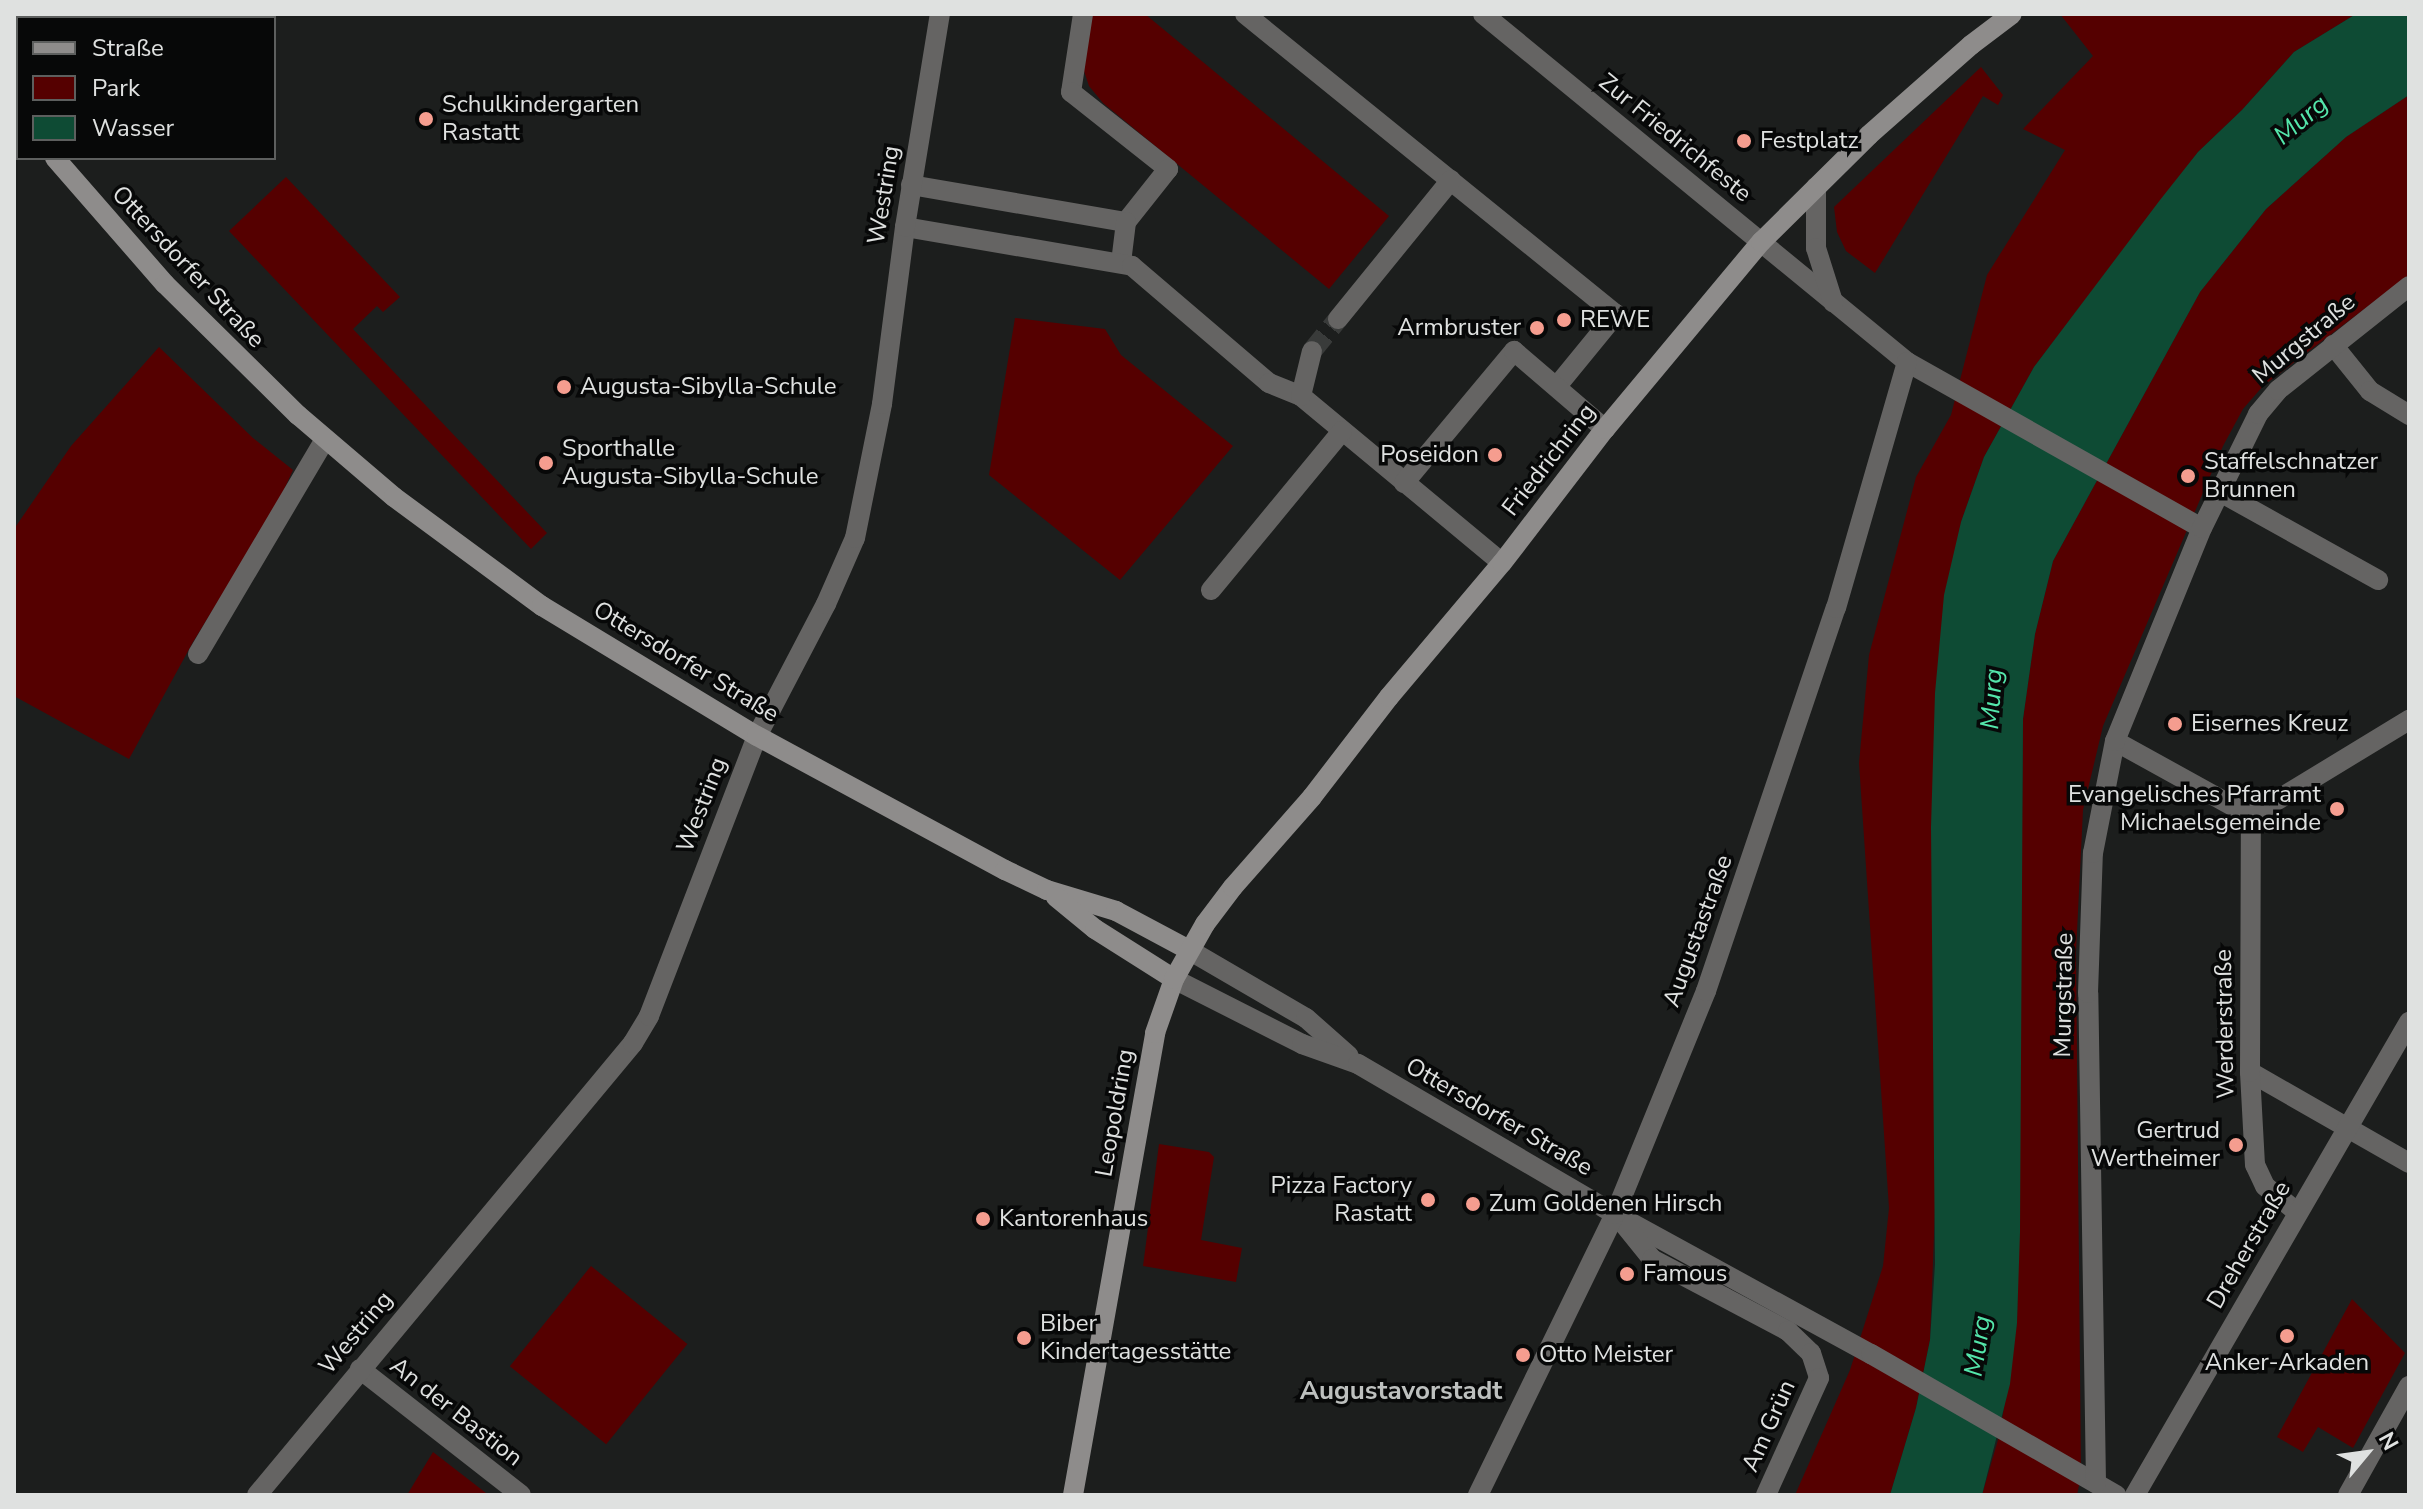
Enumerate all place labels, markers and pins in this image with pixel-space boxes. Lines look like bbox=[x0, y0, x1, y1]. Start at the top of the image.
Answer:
place label: Schulkindergarten Rastatt bbox=[442, 91, 639, 147]
marker: Schulkindergarten Rastatt bbox=[417, 110, 435, 128]
place label: Festplatz bbox=[1760, 127, 1859, 155]
marker: Festplatz bbox=[1735, 132, 1753, 150]
place label: REWE bbox=[1580, 306, 1650, 334]
marker: REWE bbox=[1555, 311, 1573, 329]
place label: Armbruster bbox=[1397, 314, 1521, 342]
marker: Armbruster bbox=[1528, 319, 1546, 337]
place label: Augusta-Sibylla-Schule bbox=[580, 373, 837, 401]
marker: Augusta-Sibylla-Schule bbox=[555, 378, 573, 396]
place label: Sporthalle Augusta-Sibylla-Schule bbox=[562, 435, 819, 491]
place label: Poseidon bbox=[1380, 441, 1479, 469]
marker: Poseidon bbox=[1486, 446, 1504, 464]
place label: Staffelschnatzer Brunnen bbox=[2204, 448, 2378, 504]
marker: Sporthalle Augusta-Sibylla-Schule bbox=[537, 454, 555, 472]
marker: Staffelschnatzer Brunnen bbox=[2179, 467, 2197, 485]
place label: Eisernes Kreuz bbox=[2191, 710, 2348, 738]
marker: Eisernes Kreuz bbox=[2166, 715, 2184, 733]
place label: Evangelisches Pfarramt Michaelsgemeinde bbox=[2068, 781, 2321, 837]
marker: Evangelisches Pfarramt Michaelsgemeinde bbox=[2328, 800, 2346, 818]
place label: Gertrud Wertheimer bbox=[2091, 1117, 2220, 1173]
marker: Gertrud Wertheimer bbox=[2227, 1136, 2245, 1154]
place label: Pizza Factory Rastatt bbox=[1270, 1172, 1412, 1228]
place label: Zum Goldenen Hirsch bbox=[1489, 1190, 1722, 1218]
marker: Pizza Factory Rastatt bbox=[1419, 1191, 1437, 1209]
marker: Zum Goldenen Hirsch bbox=[1464, 1195, 1482, 1213]
place label: Kantorenhaus bbox=[999, 1205, 1148, 1233]
marker: Kantorenhaus bbox=[974, 1210, 992, 1228]
place label: Famous bbox=[1643, 1260, 1727, 1288]
marker: Famous bbox=[1618, 1265, 1636, 1283]
place label: Biber Kindertagesstätte bbox=[1040, 1310, 1231, 1366]
marker: Anker-Arkaden bbox=[2278, 1327, 2296, 1345]
marker: Biber Kindertagesstätte bbox=[1015, 1329, 1033, 1347]
place label: Otto Meister bbox=[1539, 1341, 1673, 1369]
marker: Otto Meister bbox=[1514, 1346, 1532, 1364]
place label: Anker-Arkaden bbox=[2205, 1349, 2369, 1377]

